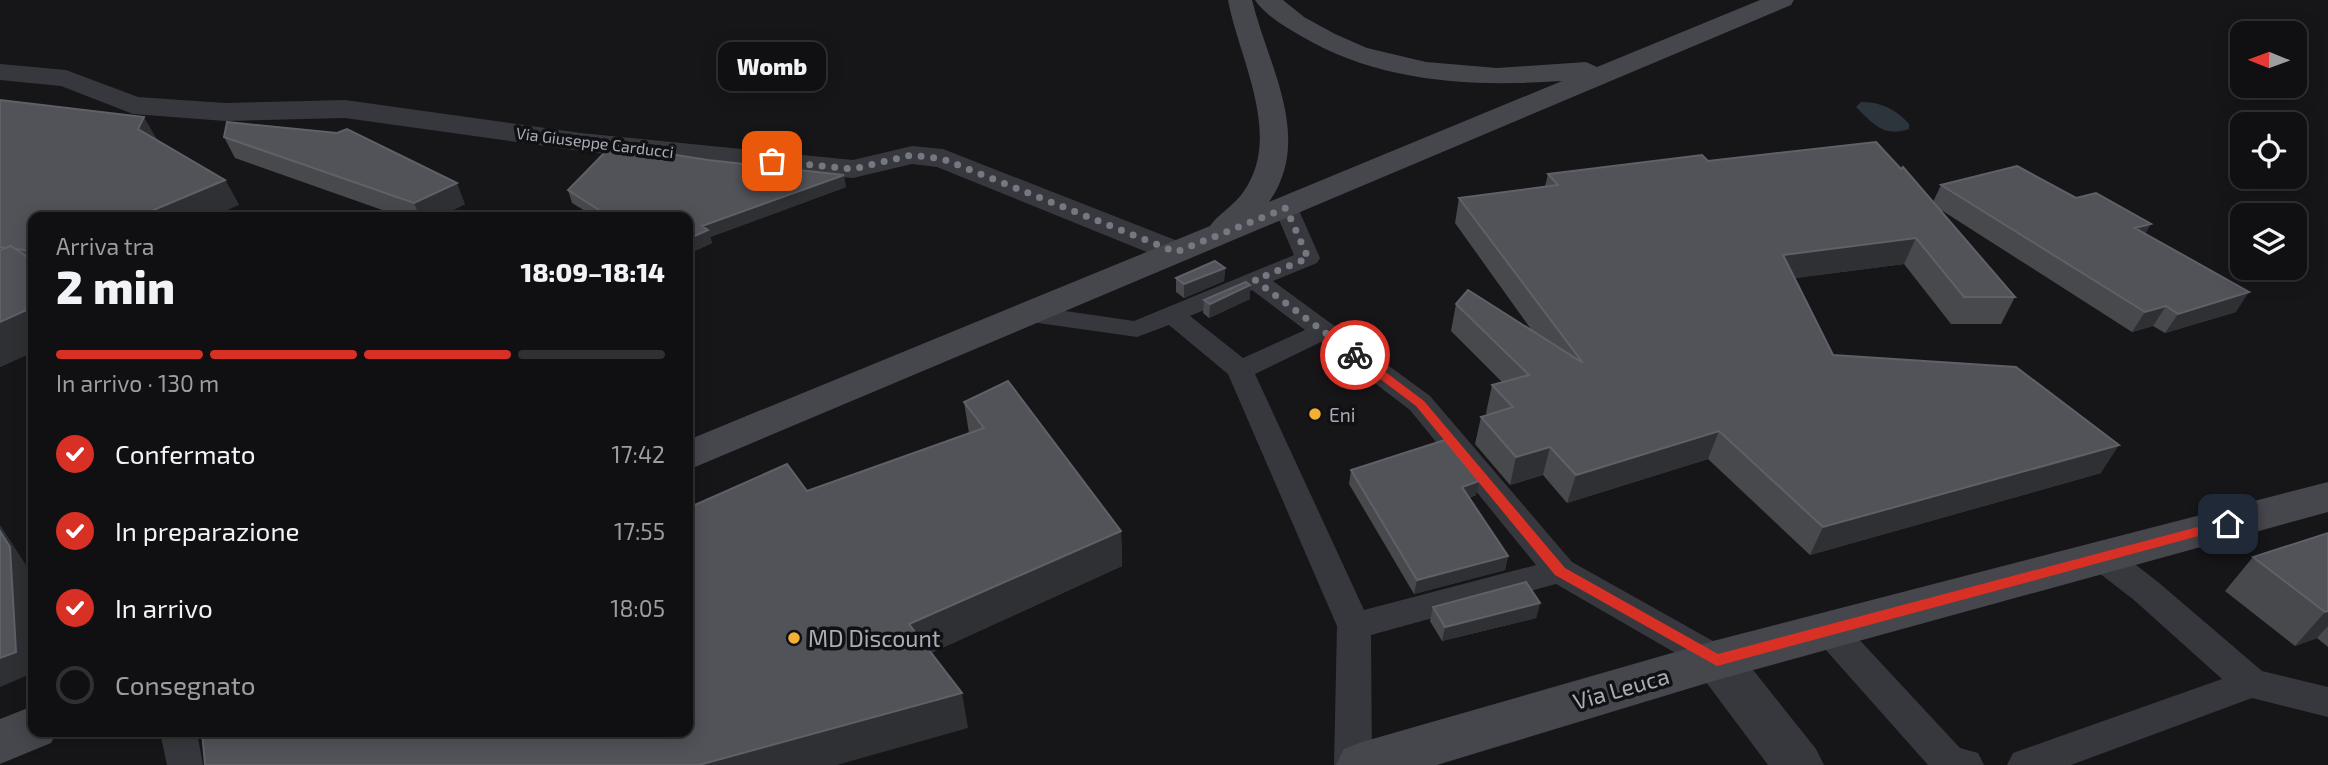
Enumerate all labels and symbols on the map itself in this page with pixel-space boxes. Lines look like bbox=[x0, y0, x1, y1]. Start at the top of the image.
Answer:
north arrow bbox=[2230, 21, 2306, 98]
callout: Womb bbox=[718, 42, 826, 91]
street label: Via Giuseppe Carducci bbox=[515, 123, 675, 161]
pin bbox=[742, 131, 802, 191]
courier bbox=[1320, 320, 1390, 390]
place label: Eni bbox=[1329, 403, 1355, 426]
marker: Eni bbox=[1307, 406, 1323, 422]
pin bbox=[2198, 494, 2258, 554]
place label: MD Discount bbox=[808, 624, 941, 652]
marker: MD Discount bbox=[786, 630, 802, 646]
street label: Via Leuca bbox=[1570, 661, 1672, 715]

